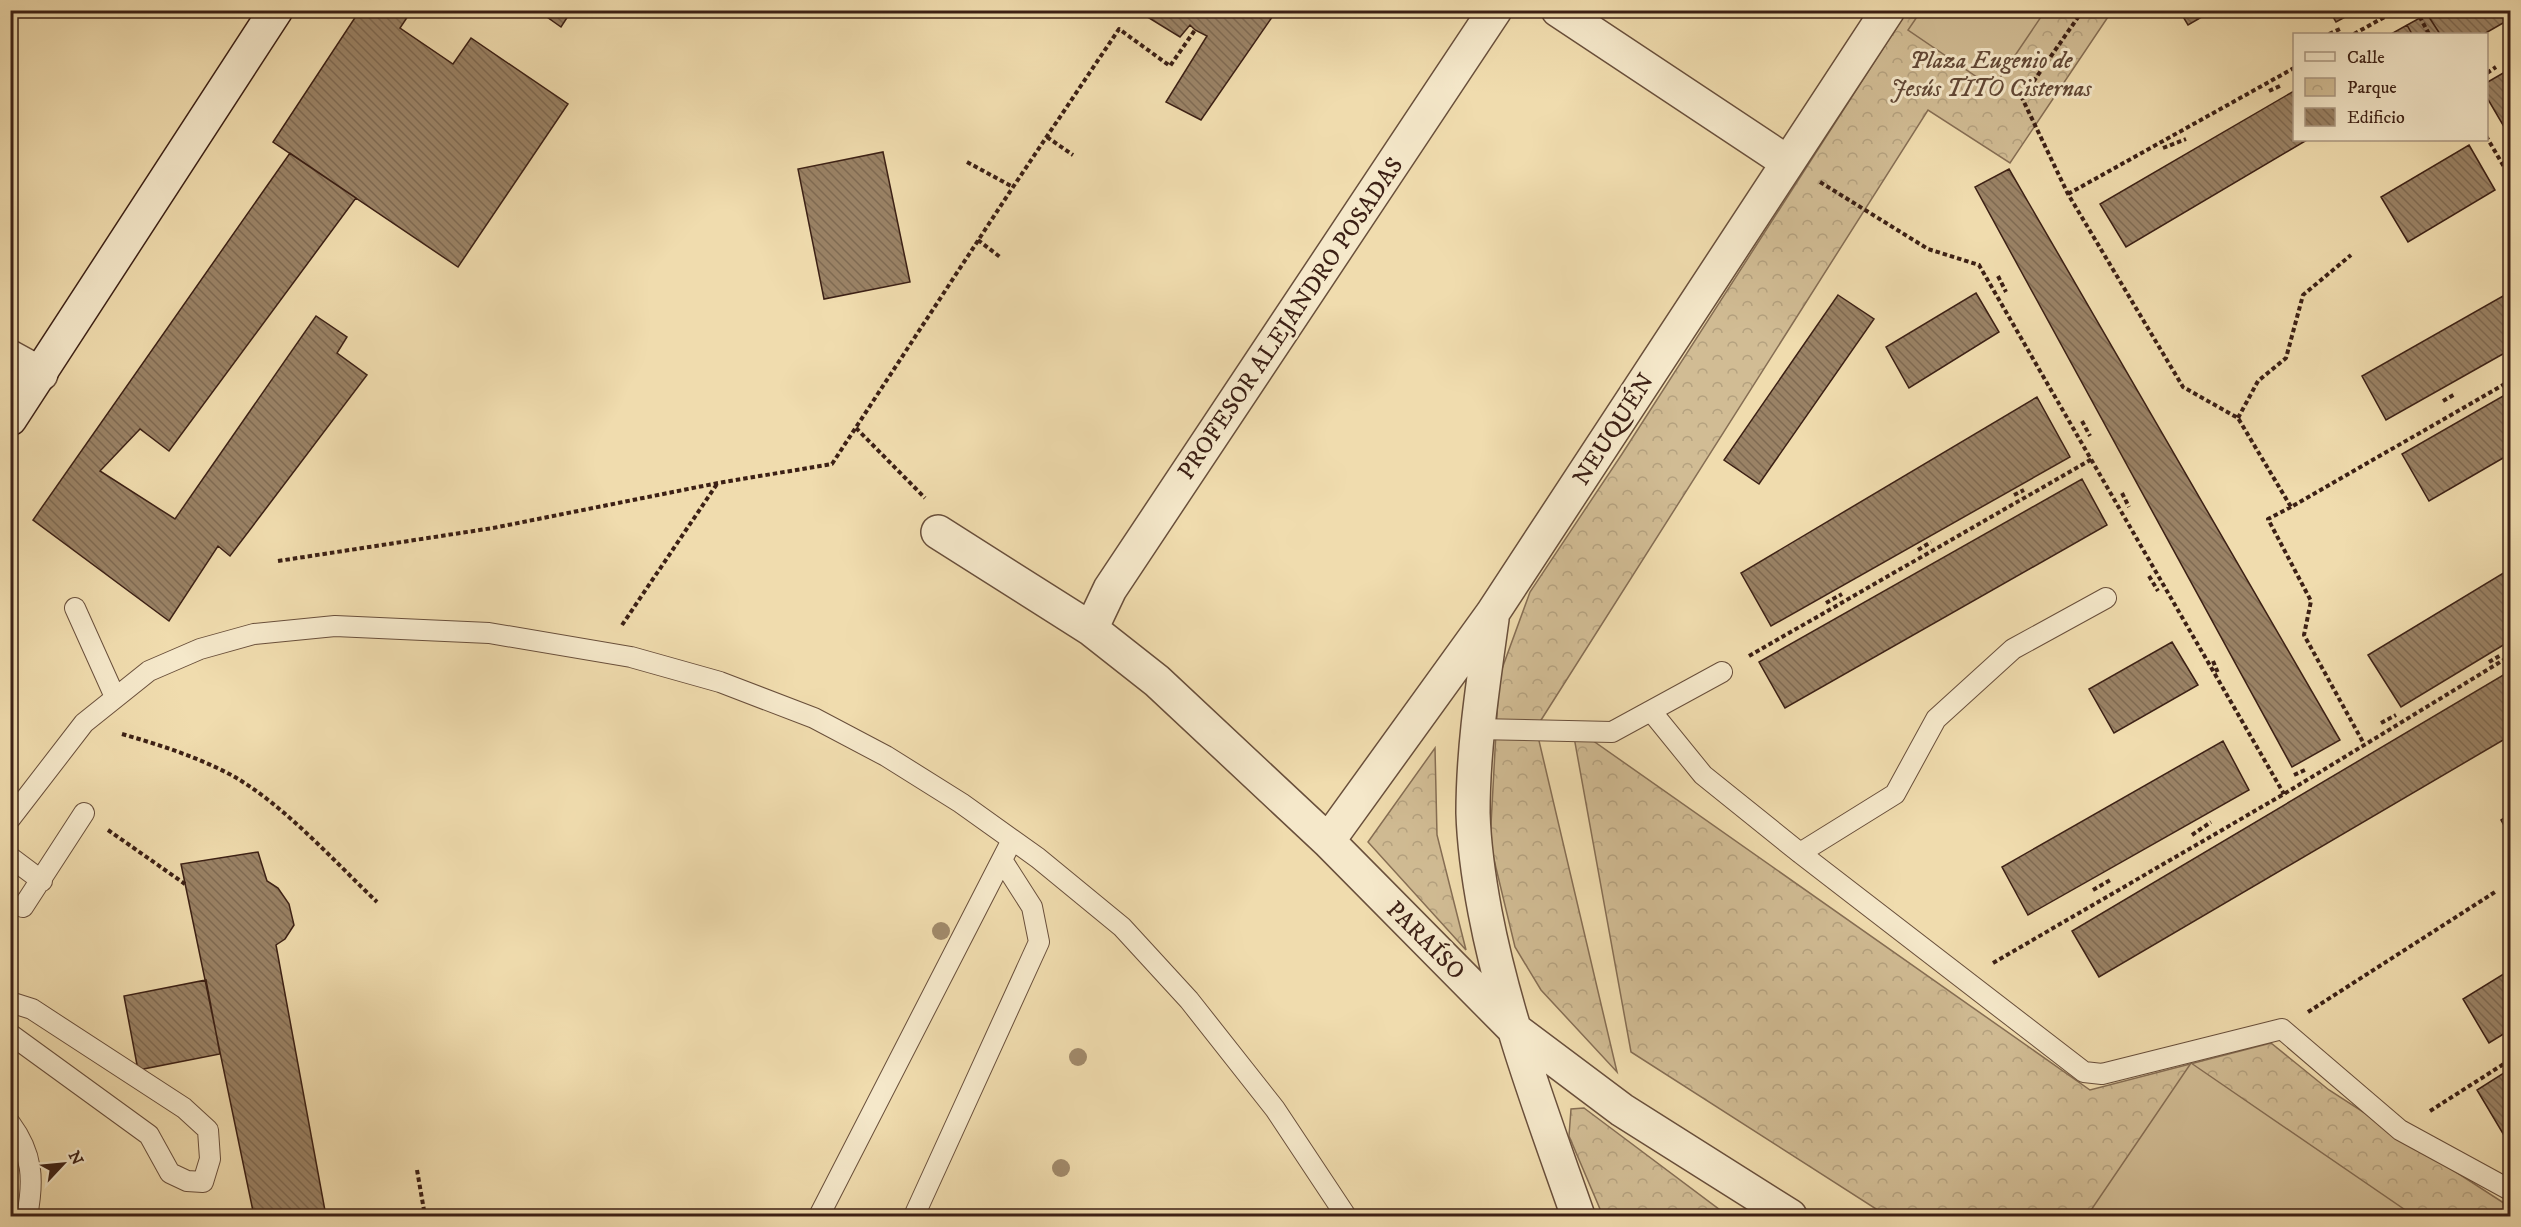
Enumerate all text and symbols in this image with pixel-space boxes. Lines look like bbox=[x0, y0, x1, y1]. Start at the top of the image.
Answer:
legend bbox=[2293, 33, 2488, 141]
park label: Plaza Eugenio de Jesús TITO Cisternas bbox=[1890, 46, 2092, 104]
text: Calle bbox=[2347, 47, 2385, 69]
text: Parque bbox=[2347, 77, 2397, 99]
text: Edificio bbox=[2347, 107, 2405, 129]
street label: PROFESOR ALEJANDRO POSADAS bbox=[1172, 152, 1410, 485]
street label: NEUQUÉN bbox=[1566, 368, 1661, 491]
street label: PARAÍSO bbox=[1380, 894, 1472, 986]
north arrow bbox=[33, 1134, 93, 1194]
text: N bbox=[64, 1148, 87, 1168]

